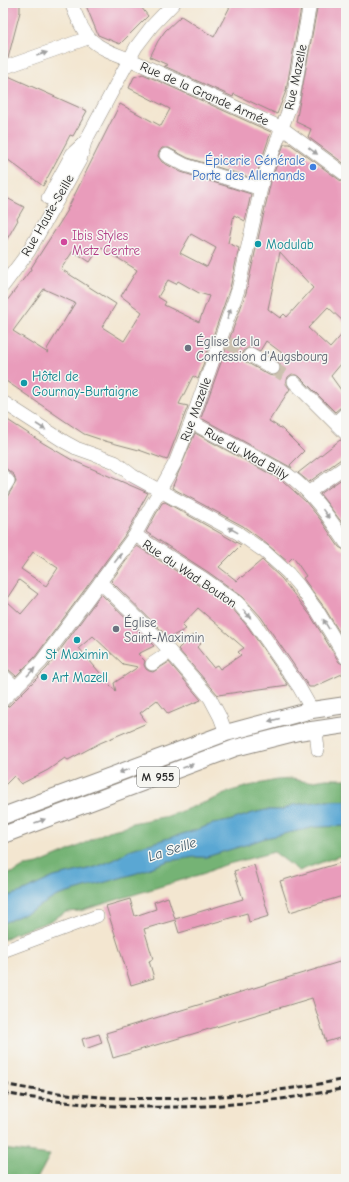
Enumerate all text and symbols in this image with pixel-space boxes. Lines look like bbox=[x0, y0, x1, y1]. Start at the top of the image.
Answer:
street label: Rue Mazelle bbox=[281, 42, 310, 111]
one-way arrow bbox=[36, 50, 48, 56]
street label: Rue de la Grande Armée bbox=[138, 58, 272, 129]
one-way arrow bbox=[308, 147, 318, 155]
place label: Épicerie Générale Porte des Allemands bbox=[192, 152, 305, 183]
marker: Épicerie Générale Porte des Allemands bbox=[308, 162, 318, 172]
street label: Rue Haute-Seille bbox=[18, 171, 77, 259]
place label: Ibis Styles Metz Centre bbox=[72, 228, 140, 258]
marker: Ibis Styles Metz Centre bbox=[59, 237, 69, 247]
place label: Modulab bbox=[266, 237, 314, 252]
marker: Modulab bbox=[253, 239, 263, 249]
one-way arrow bbox=[227, 307, 233, 319]
place label: Église de la Confession d'Augsbourg bbox=[196, 333, 328, 364]
marker: Église de la Confession d'Augsbourg bbox=[183, 343, 193, 353]
place label: Hôtel de Gournay-Burtaigne bbox=[32, 369, 139, 399]
street label: Rue Mazelle bbox=[177, 375, 214, 443]
marker: Hôtel de Gournay-Burtaigne bbox=[19, 378, 29, 388]
one-way arrow bbox=[36, 423, 47, 431]
street label: Rue du Wad Billy bbox=[202, 424, 292, 483]
one-way arrow bbox=[322, 509, 330, 519]
one-way arrow bbox=[227, 527, 239, 534]
street label: Rue du Wad Bouton bbox=[140, 536, 240, 611]
one-way arrow bbox=[114, 553, 123, 564]
one-way arrow bbox=[242, 609, 252, 619]
place label: Église Saint-Maximin bbox=[124, 614, 205, 645]
one-way arrow bbox=[322, 618, 329, 630]
marker: Église Saint-Maximin bbox=[111, 624, 121, 634]
marker: St Maximin bbox=[72, 635, 82, 645]
place label: St Maximin bbox=[46, 647, 108, 662]
one-way arrow bbox=[26, 667, 36, 677]
place label: Art Mazell bbox=[52, 670, 108, 685]
marker: Art Mazell bbox=[39, 672, 49, 682]
one-way arrow bbox=[268, 717, 280, 723]
one-way arrow bbox=[182, 762, 194, 768]
road number: M 955 bbox=[137, 767, 179, 787]
one-way arrow bbox=[118, 768, 130, 774]
one-way arrow bbox=[34, 818, 46, 824]
water label: La Seille bbox=[146, 834, 198, 865]

